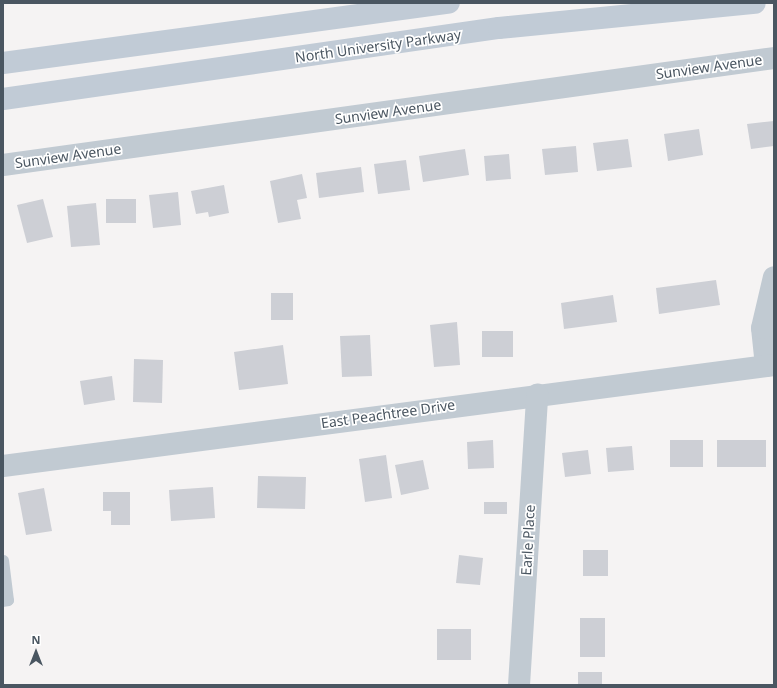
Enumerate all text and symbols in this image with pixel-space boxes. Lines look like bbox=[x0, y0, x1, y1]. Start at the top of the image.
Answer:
street label: North University Parkway bbox=[294, 26, 462, 66]
street label: Sunview Avenue bbox=[655, 51, 763, 83]
street label: Sunview Avenue bbox=[334, 96, 442, 128]
street label: Sunview Avenue bbox=[14, 140, 122, 172]
street label: East Peachtree Drive bbox=[320, 396, 456, 432]
street label: Earle Place bbox=[518, 504, 538, 576]
north arrow bbox=[16, 632, 56, 672]
text: N bbox=[32, 632, 40, 647]

